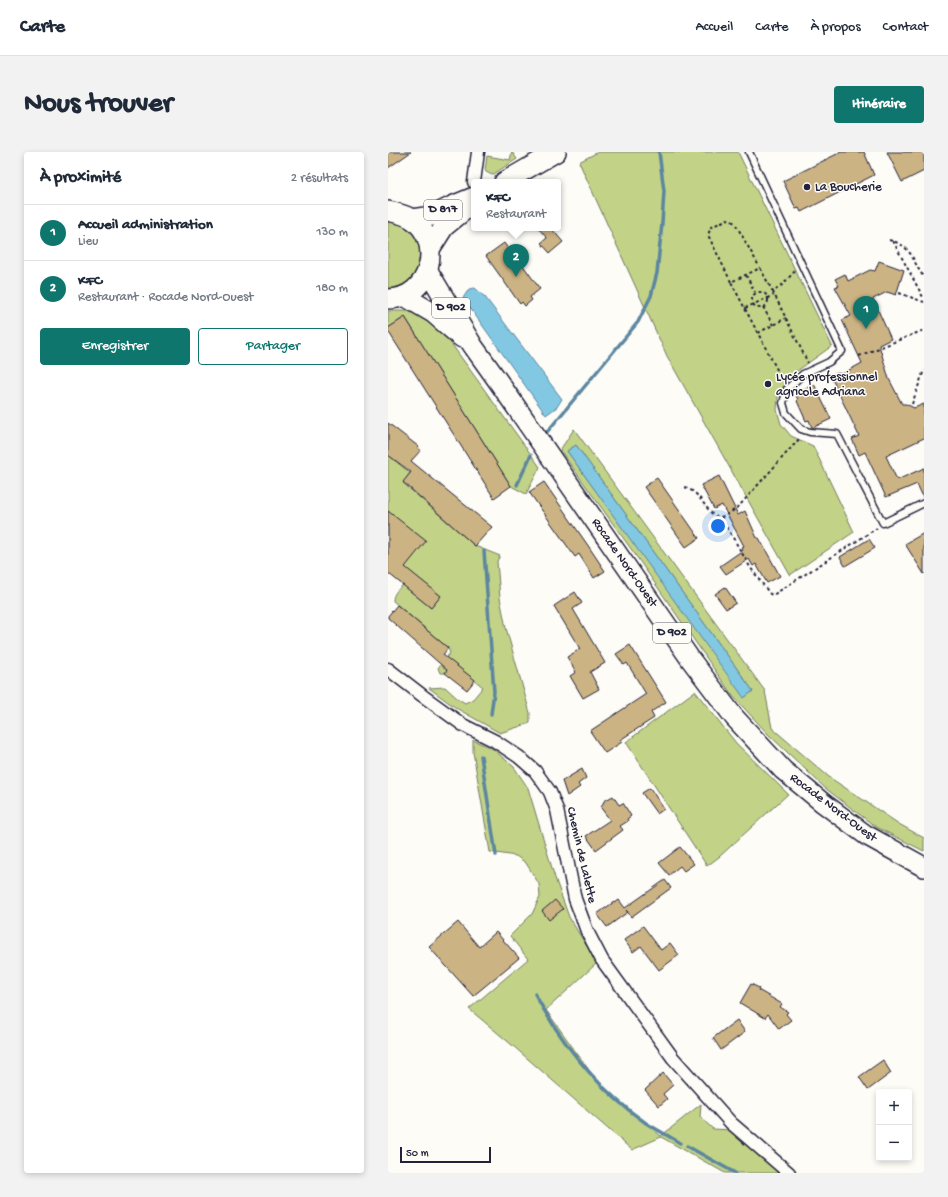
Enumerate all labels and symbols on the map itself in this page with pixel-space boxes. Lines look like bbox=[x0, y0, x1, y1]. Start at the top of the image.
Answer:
place label: La Boucherie bbox=[815, 180, 882, 195]
marker: La Boucherie bbox=[802, 182, 812, 192]
road number: D 817 bbox=[424, 200, 462, 220]
pin: 2 bbox=[503, 244, 529, 277]
pin: 1 bbox=[853, 296, 879, 329]
road number: D 902 bbox=[432, 298, 470, 318]
place label: Lycée professionnel agricole Adriana bbox=[776, 370, 878, 400]
marker: Lycée professionnel agricole Adriana bbox=[763, 379, 773, 389]
street label: Rocade Nord-Ouest bbox=[588, 516, 661, 612]
your location bbox=[708, 516, 728, 536]
road number: D 902 bbox=[653, 623, 691, 643]
street label: Rocade Nord-Ouest bbox=[787, 770, 881, 847]
street label: Chemin de Lalette bbox=[563, 805, 599, 905]
scale bar bbox=[400, 1145, 491, 1164]

